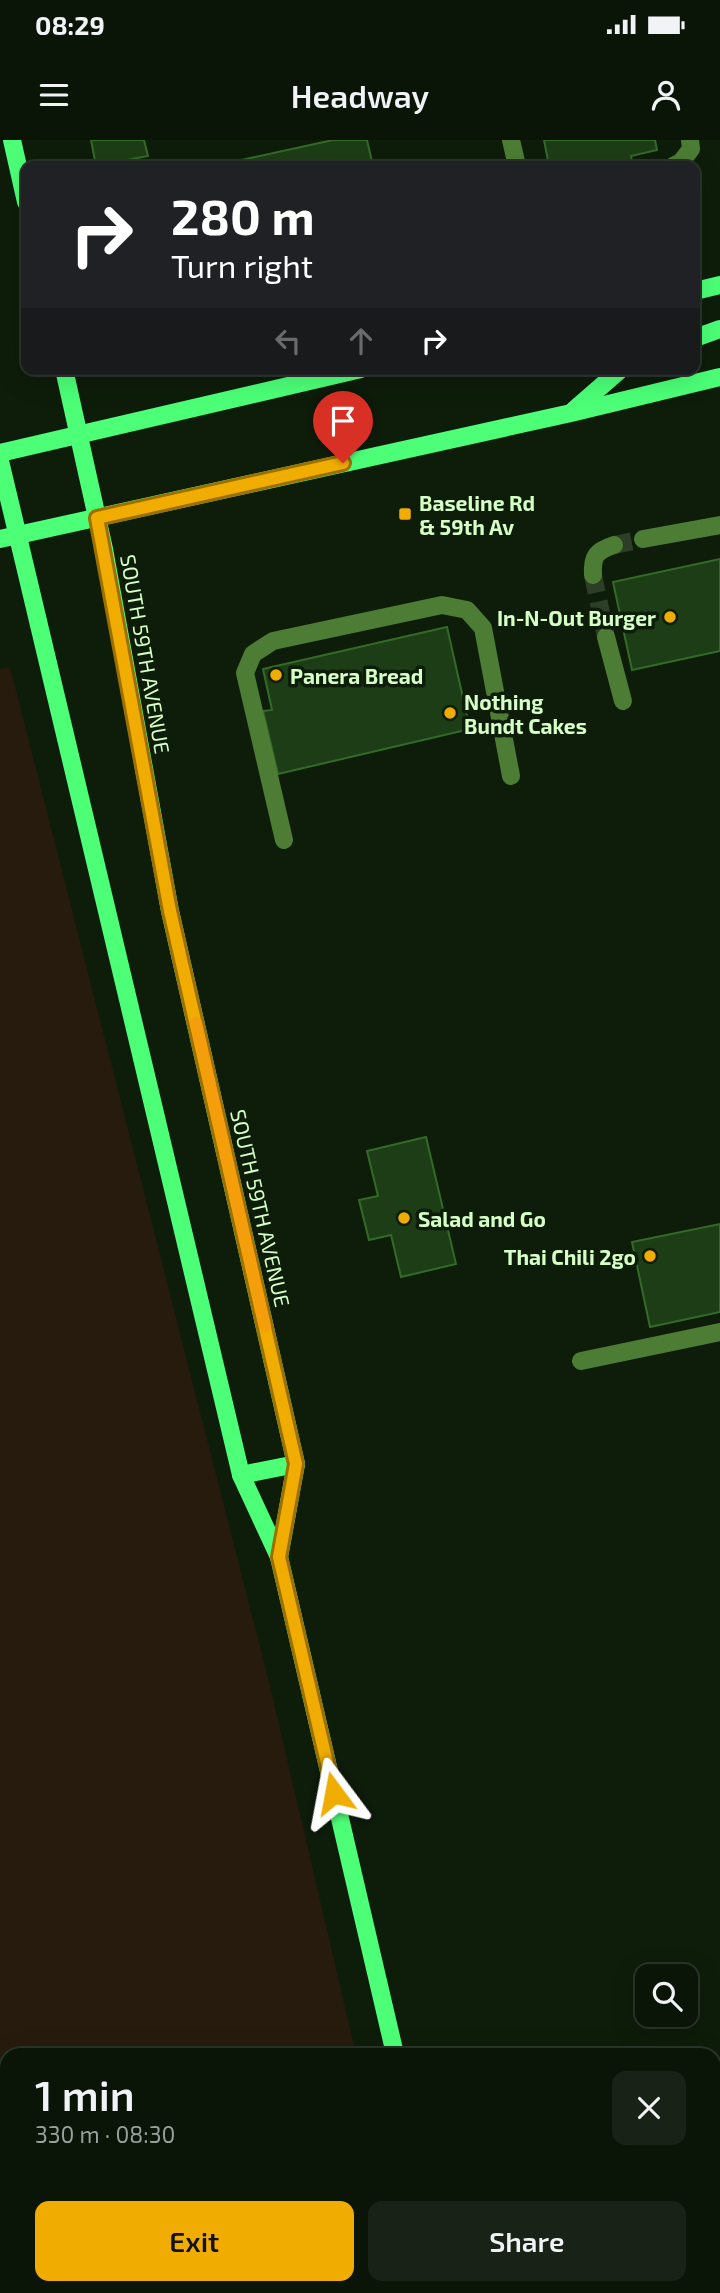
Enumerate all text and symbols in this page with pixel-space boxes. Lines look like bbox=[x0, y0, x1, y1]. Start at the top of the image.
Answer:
text: 08:29 bbox=[35, 9, 105, 40]
icon: menu bbox=[35, 76, 73, 114]
text: Headway bbox=[291, 76, 429, 114]
icon: person bbox=[647, 76, 685, 114]
text: 280 m bbox=[171, 186, 315, 245]
icon: right bbox=[56, 189, 147, 280]
text: Turn right bbox=[171, 246, 313, 284]
icon: left bbox=[269, 322, 307, 360]
icon: ahead bbox=[342, 322, 380, 360]
icon: right bbox=[415, 322, 453, 360]
pin bbox=[313, 391, 373, 463]
icon: arrive bbox=[324, 402, 362, 440]
place label: Baseline Rd & 59th Av bbox=[419, 490, 535, 539]
marker: Baseline Rd & 59th Av bbox=[397, 506, 413, 522]
street label: SOUTH 59TH AVENUE bbox=[116, 552, 176, 756]
place label: In-N-Out Burger bbox=[497, 605, 656, 630]
marker: In-N-Out Burger bbox=[662, 609, 678, 625]
place label: Panera Bread bbox=[290, 663, 423, 688]
marker: Panera Bread bbox=[268, 667, 284, 683]
place label: Nothing Bundt Cakes bbox=[464, 689, 587, 738]
marker: Nothing Bundt Cakes bbox=[442, 705, 458, 721]
street label: SOUTH 59TH AVENUE bbox=[226, 1107, 296, 1309]
place label: Salad and Go bbox=[418, 1206, 546, 1231]
marker: Salad and Go bbox=[396, 1210, 412, 1226]
place label: Thai Chili 2go bbox=[504, 1244, 636, 1269]
marker: Thai Chili 2go bbox=[642, 1248, 658, 1264]
position arrow bbox=[297, 1756, 371, 1830]
map controls bbox=[635, 1964, 698, 2027]
button: search bbox=[635, 1964, 698, 2027]
text: 1 min bbox=[35, 2069, 135, 2119]
button: close bbox=[612, 2071, 686, 2145]
text: 330 m · 08:30 bbox=[35, 2120, 175, 2148]
button: Exit bbox=[35, 2201, 354, 2281]
button: Share bbox=[368, 2201, 686, 2281]

